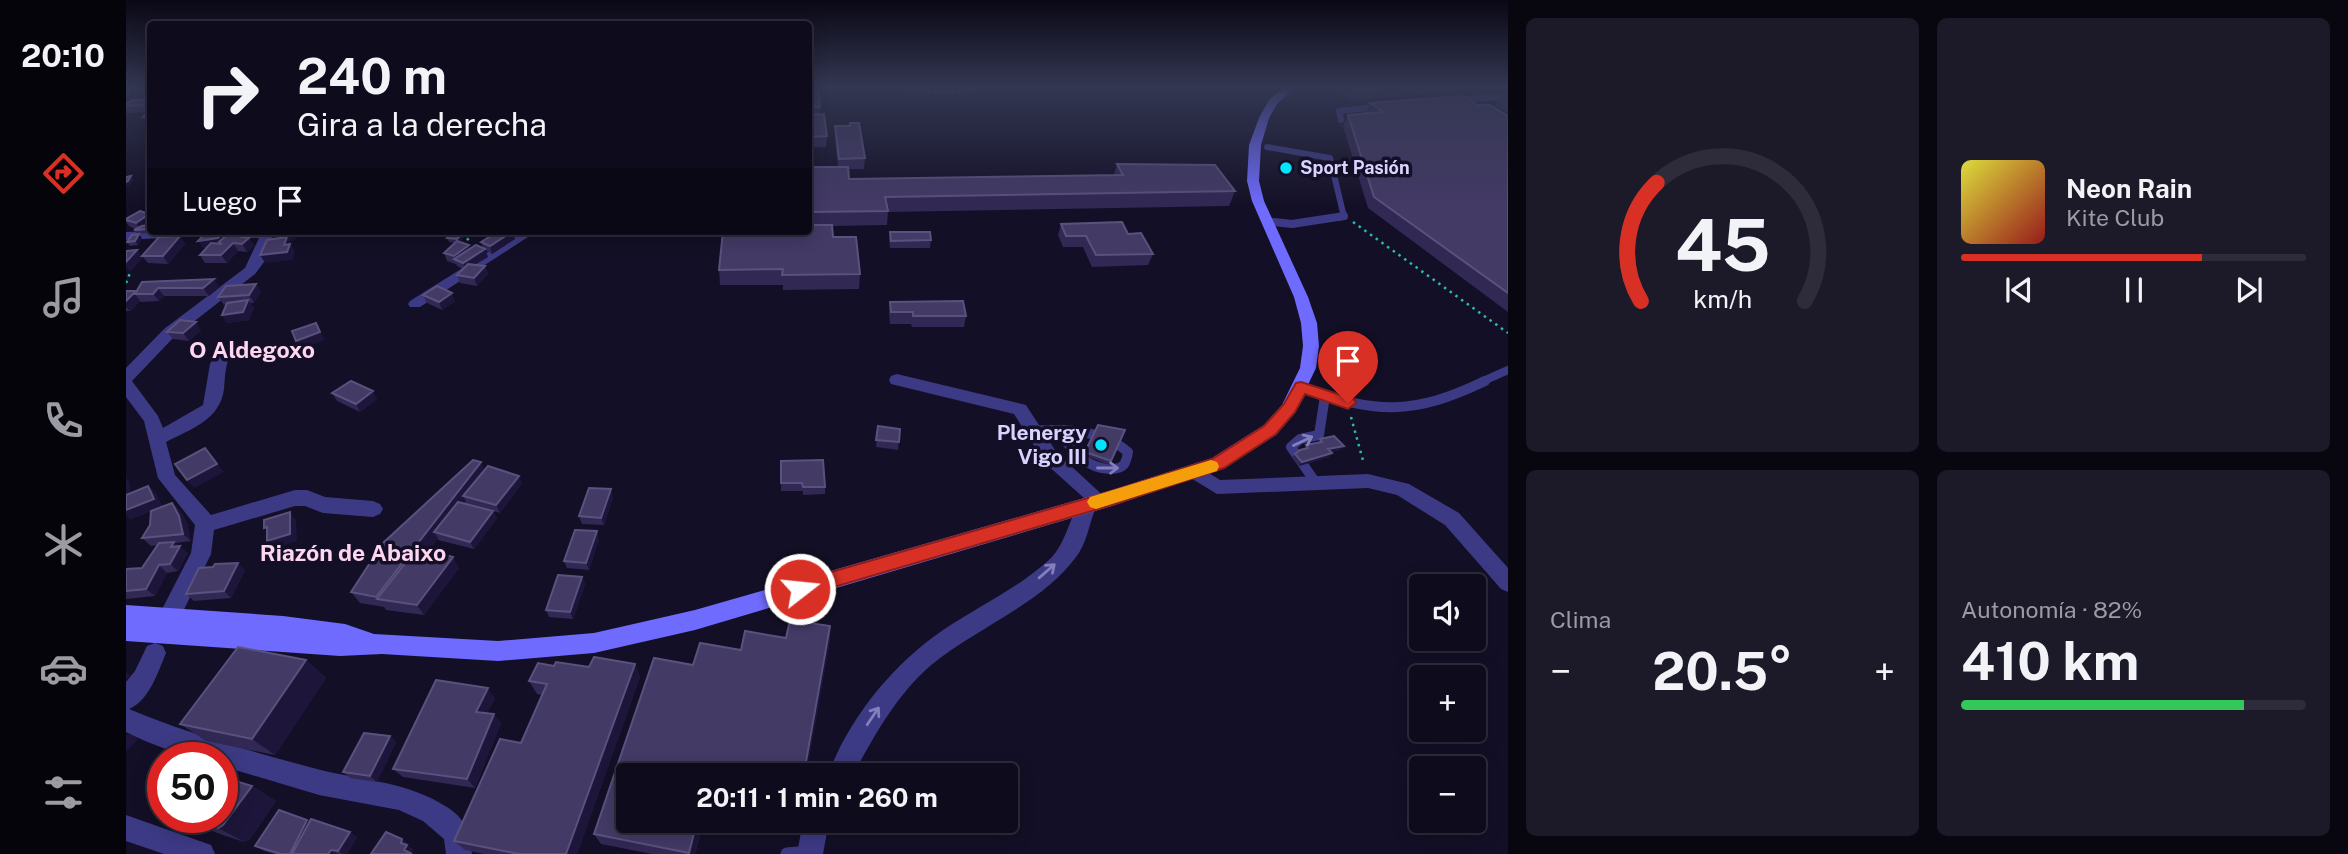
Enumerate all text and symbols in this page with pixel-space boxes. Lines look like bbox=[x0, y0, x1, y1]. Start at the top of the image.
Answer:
text: 20:10 bbox=[21, 37, 105, 74]
text: 240 m bbox=[297, 47, 447, 105]
icon: right bbox=[182, 49, 273, 140]
text: Gira a la derecha bbox=[297, 106, 547, 143]
icon: directions bbox=[39, 149, 88, 198]
place label: Sport Pasión bbox=[1300, 157, 1410, 178]
marker: Sport Pasión bbox=[1278, 160, 1294, 176]
text: Neon Rain bbox=[2066, 173, 2192, 204]
icon: arrive bbox=[271, 182, 309, 220]
text: Luego bbox=[182, 186, 257, 217]
text: 45 bbox=[1674, 202, 1771, 287]
text: Kite Club bbox=[2066, 204, 2164, 231]
icon: previous bbox=[2000, 271, 2038, 309]
icon: pause bbox=[2115, 271, 2153, 309]
icon: next bbox=[2230, 271, 2268, 309]
icon: music bbox=[39, 273, 88, 322]
text: km/h bbox=[1693, 284, 1752, 314]
pin bbox=[1318, 331, 1378, 403]
district label: O Aldegoxo bbox=[189, 336, 315, 363]
icon: arrive bbox=[1329, 342, 1367, 380]
icon: phone bbox=[39, 396, 88, 445]
place label: Plenergy Vigo III bbox=[997, 420, 1087, 469]
one-way arrow bbox=[1292, 434, 1313, 447]
marker: Plenergy Vigo III bbox=[1093, 437, 1109, 453]
one-way arrow bbox=[1096, 461, 1119, 475]
icon: climate bbox=[39, 520, 88, 569]
district label: Riazón de Abaixo bbox=[260, 539, 446, 566]
position arrow bbox=[763, 552, 837, 626]
one-way arrow bbox=[1037, 564, 1055, 580]
map controls bbox=[1409, 574, 1486, 833]
button: sound bbox=[1409, 574, 1486, 651]
text: Autonomía · 82% bbox=[1961, 596, 2142, 623]
text: Clima bbox=[1550, 606, 1611, 633]
text: 410 km bbox=[1961, 631, 2139, 692]
text: 20.5° bbox=[1652, 641, 1793, 702]
icon: car bbox=[39, 644, 88, 693]
text: − bbox=[1550, 649, 1571, 694]
text: + bbox=[1874, 649, 1895, 694]
button: + bbox=[1409, 665, 1486, 742]
one-way arrow bbox=[866, 707, 880, 726]
speed limit sign: 50 bbox=[147, 742, 238, 833]
button: − bbox=[1409, 756, 1486, 833]
icon: filters bbox=[39, 768, 88, 817]
text: 20:11 · 1 min · 260 m bbox=[696, 782, 938, 813]

